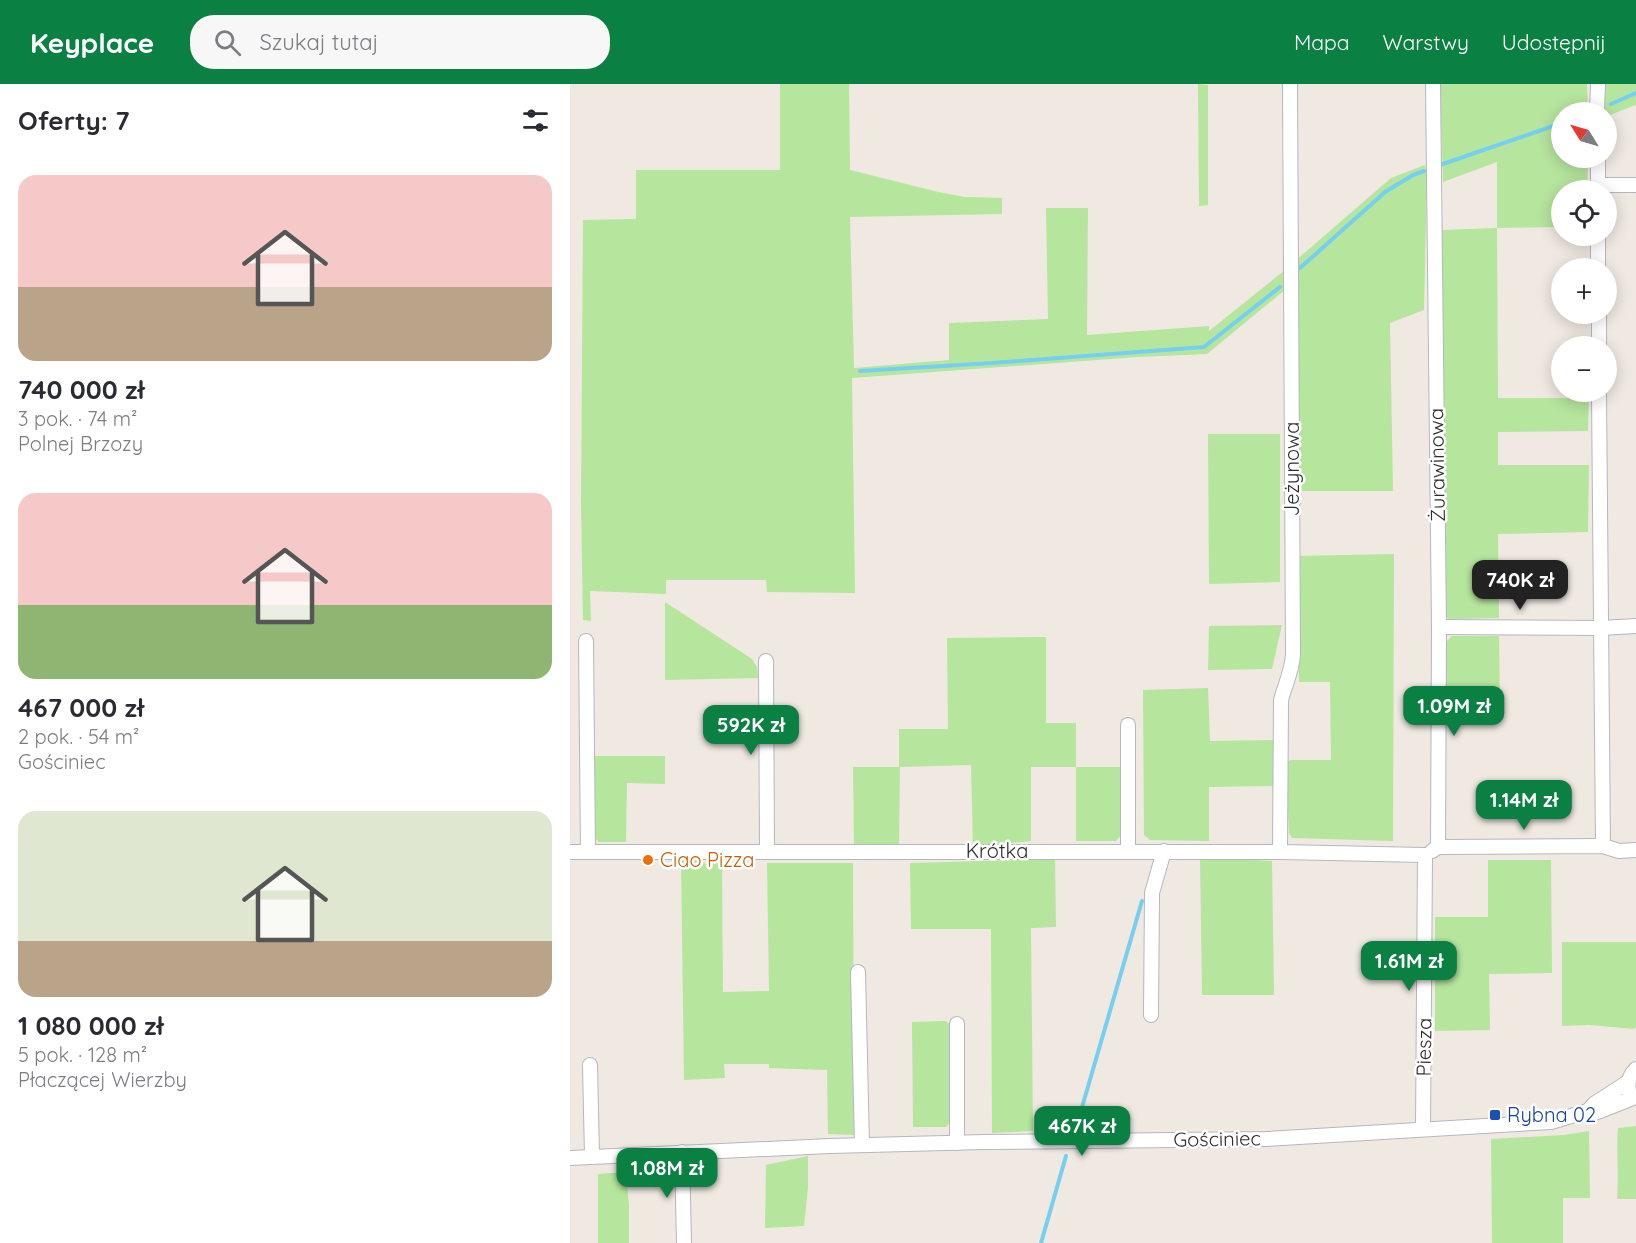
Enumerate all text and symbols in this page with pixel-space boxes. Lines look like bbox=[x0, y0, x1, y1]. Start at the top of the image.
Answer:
search box bbox=[190, 15, 610, 69]
text: Keyplace bbox=[30, 25, 154, 60]
icon: search bbox=[211, 26, 244, 59]
text: Szukaj tutaj bbox=[259, 28, 378, 56]
text: Mapa bbox=[1294, 29, 1349, 55]
text: Warstwy bbox=[1382, 29, 1469, 55]
text: Udostępnij bbox=[1502, 29, 1606, 55]
north arrow bbox=[1551, 102, 1617, 168]
map controls bbox=[1551, 102, 1617, 402]
text: Oferty: 7 bbox=[18, 104, 130, 137]
icon: filters bbox=[519, 104, 552, 137]
button: locate bbox=[1551, 180, 1617, 246]
icon: home bbox=[231, 214, 339, 322]
button: + bbox=[1551, 258, 1617, 324]
button: − bbox=[1551, 336, 1617, 402]
text: 740 000 zł bbox=[18, 373, 145, 406]
text: 3 pok. · 74 m² bbox=[18, 406, 137, 431]
street label: Żurawinowa bbox=[1423, 408, 1450, 522]
street label: Jeżynowa bbox=[1279, 422, 1304, 516]
text: Polnej Brzozy bbox=[18, 431, 143, 456]
icon: home bbox=[231, 532, 339, 640]
pin: 740K zł bbox=[1465, 560, 1575, 611]
text: 740K zł bbox=[1486, 567, 1554, 592]
pin: 1.09M zł bbox=[1392, 686, 1516, 737]
text: 467 000 zł bbox=[18, 691, 144, 724]
text: 1.09M zł bbox=[1417, 693, 1491, 718]
pin: 592K zł bbox=[696, 705, 806, 756]
text: 592K zł bbox=[717, 712, 785, 737]
text: 2 pok. · 54 m² bbox=[18, 724, 139, 749]
text: Gościniec bbox=[18, 749, 106, 774]
pin: 1.14M zł bbox=[1462, 780, 1586, 831]
text: 1.14M zł bbox=[1490, 787, 1558, 812]
street label: Krótka bbox=[966, 838, 1028, 863]
place label: Ciao Pizza bbox=[660, 847, 754, 872]
icon: home bbox=[231, 850, 339, 958]
marker: Ciao Pizza bbox=[641, 853, 655, 867]
pin: 1.61M zł bbox=[1347, 941, 1471, 992]
text: 1.61M zł bbox=[1375, 948, 1443, 973]
text: 1 080 000 zł bbox=[18, 1009, 164, 1042]
street label: Piesza bbox=[1410, 1017, 1437, 1077]
text: 5 pok. · 128 m² bbox=[18, 1042, 147, 1067]
text: Płaczącej Wierzby bbox=[18, 1067, 187, 1092]
place label: Rybna 02 bbox=[1507, 1102, 1596, 1127]
pin: 467K zł bbox=[1027, 1106, 1137, 1157]
marker: Rybna 02 bbox=[1488, 1108, 1502, 1122]
text: 467K zł bbox=[1048, 1113, 1116, 1138]
street label: Gościniec bbox=[1173, 1125, 1261, 1152]
pin: 1.08M zł bbox=[605, 1148, 729, 1199]
text: 1.08M zł bbox=[630, 1155, 704, 1180]

